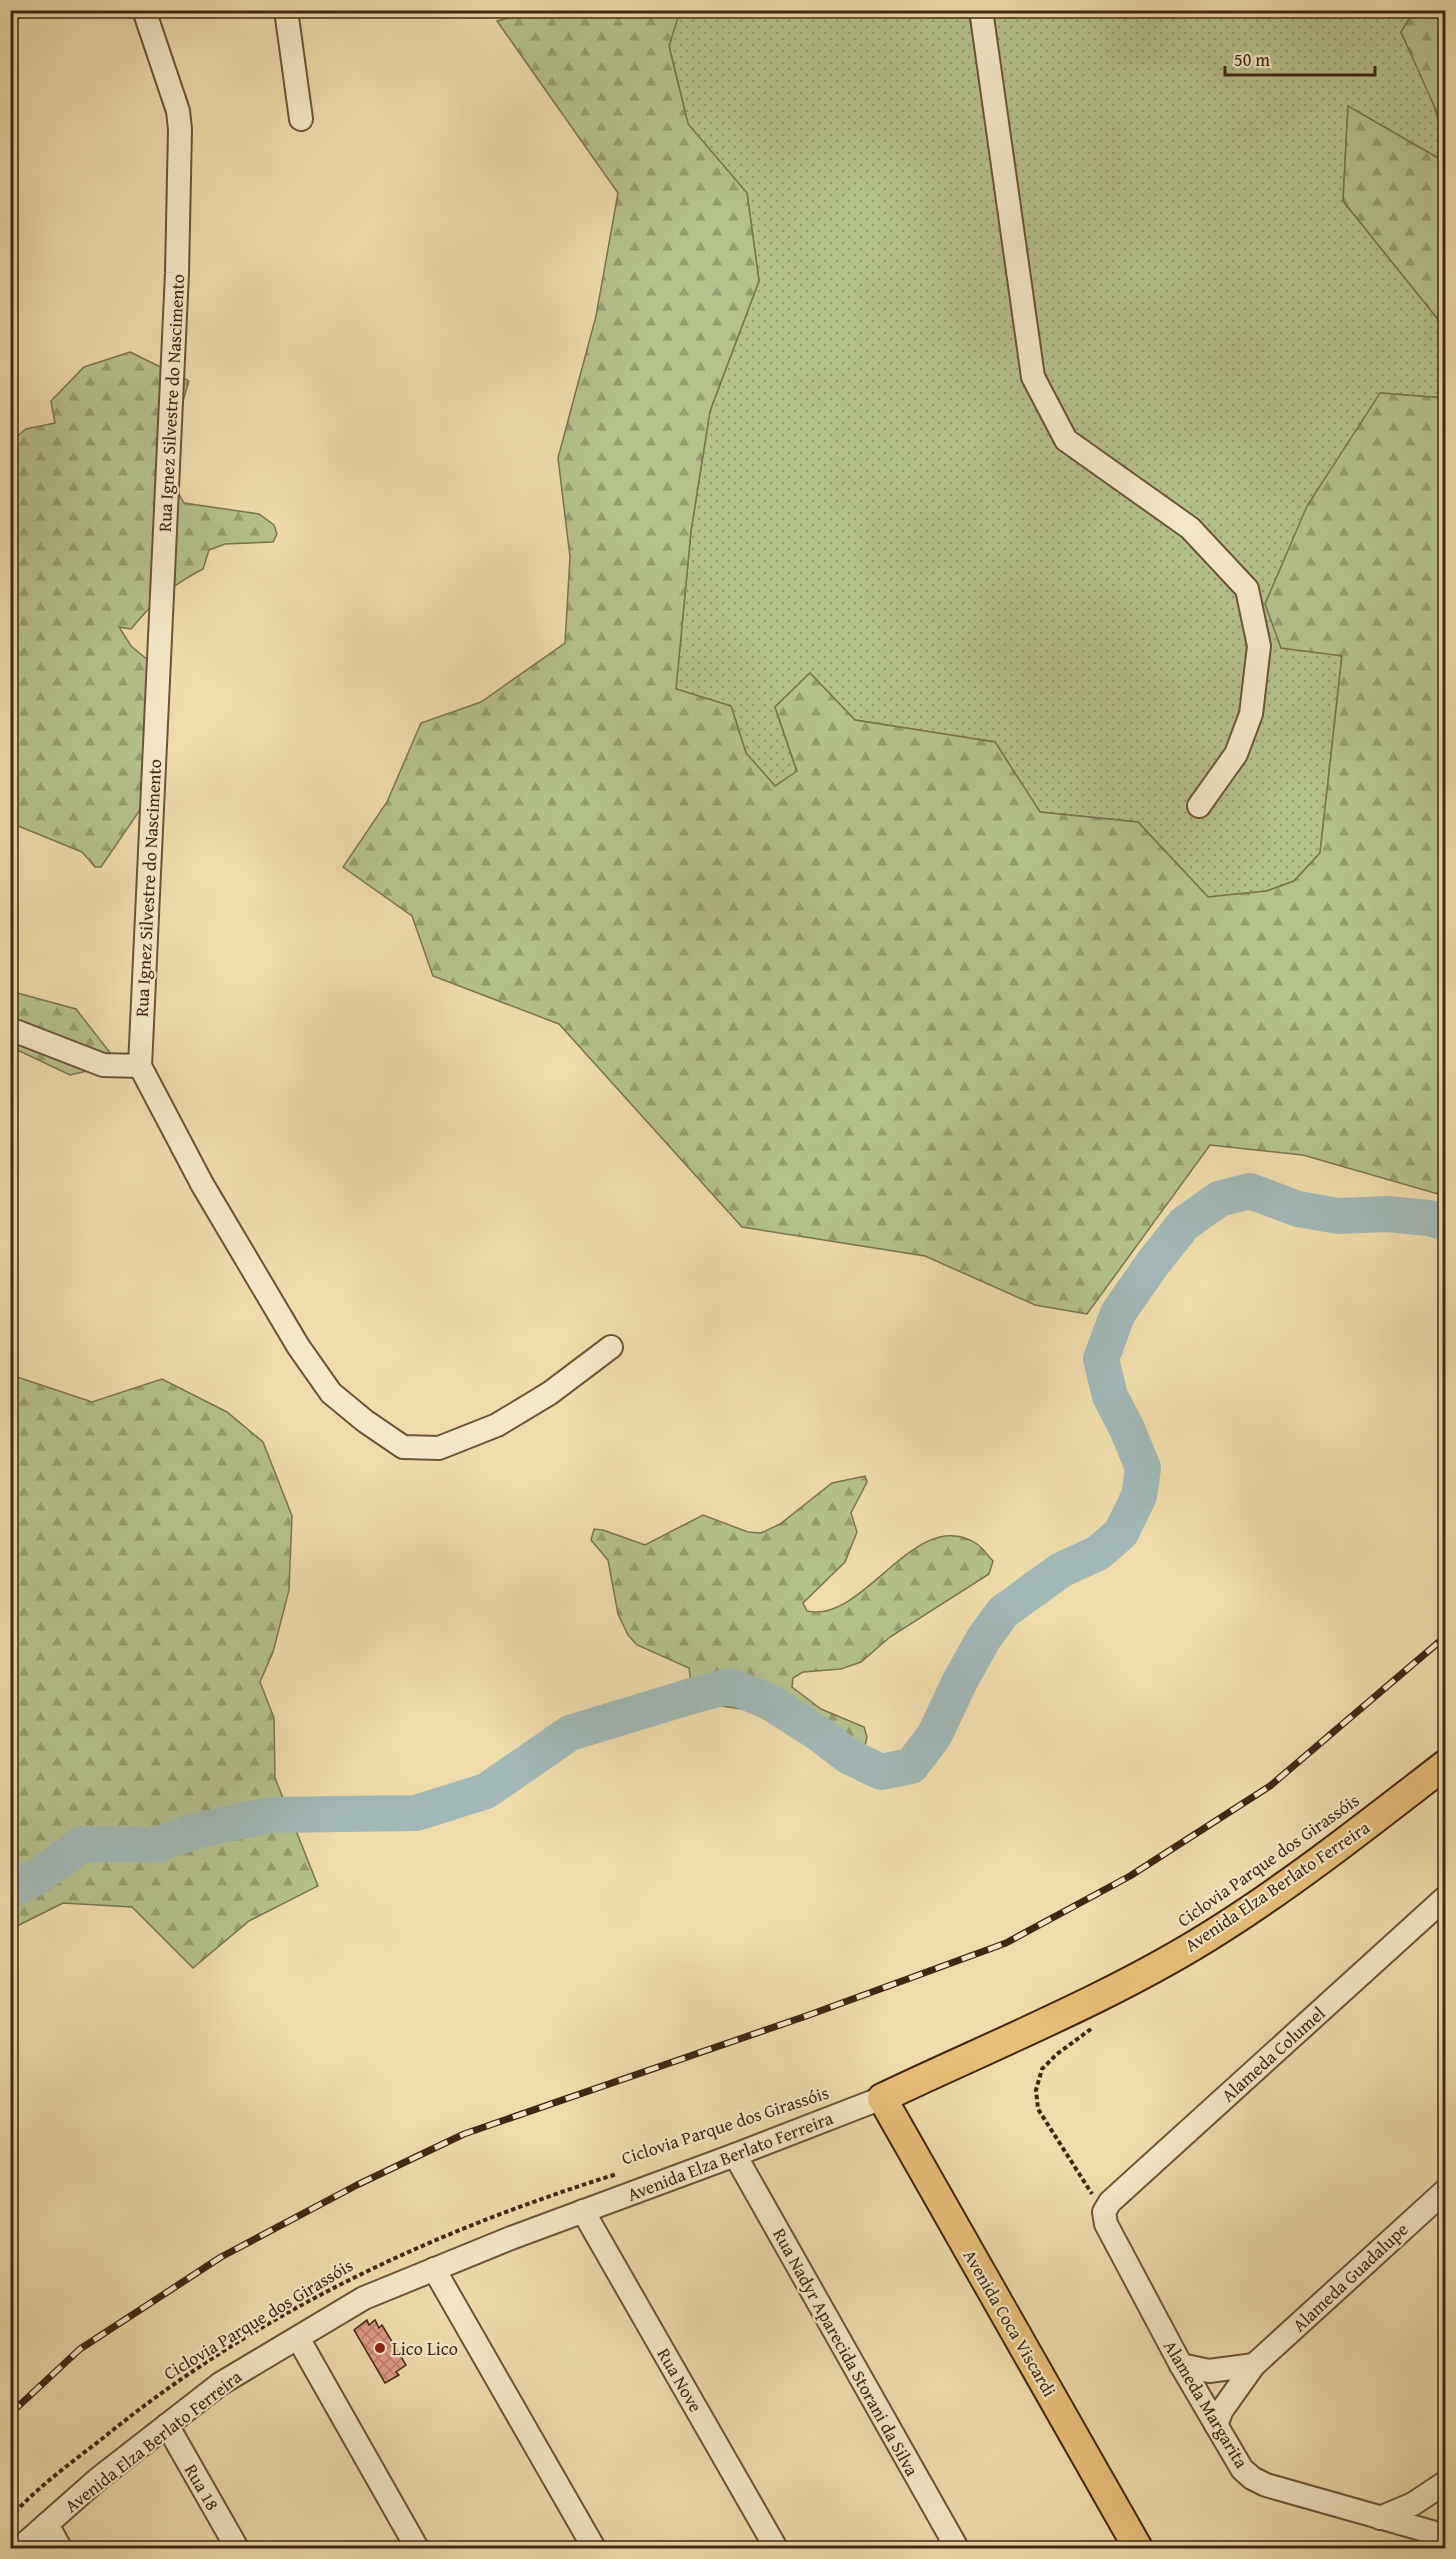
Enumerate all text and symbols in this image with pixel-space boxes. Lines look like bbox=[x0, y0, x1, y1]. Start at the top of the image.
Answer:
scale bar bbox=[1225, 39, 1375, 77]
text: 50 m bbox=[1234, 46, 1270, 73]
street label: Rua Ignez Silvestre do Nascimento bbox=[151, 273, 191, 533]
street label: Rua Ignez Silvestre do Nascimento bbox=[128, 758, 168, 1018]
street label: Ciclovia Parque dos Girassóis bbox=[1171, 1787, 1365, 1933]
street label: Avenida Elza Berlato Ferreira bbox=[1179, 1814, 1375, 1958]
street label: Alameda Columel bbox=[1215, 2000, 1331, 2108]
street label: Ciclovia Parque dos Girassóis bbox=[618, 2079, 832, 2171]
street label: Avenida Elza Berlato Ferreira bbox=[623, 2104, 837, 2208]
street label: Alameda Guadalupe bbox=[1286, 2216, 1414, 2338]
street label: Rua Nadyr Aparecida Storani da Silva bbox=[766, 2223, 926, 2481]
street label: Avenida Coca Viscardi bbox=[957, 2244, 1063, 2402]
street label: Ciclovia Parque dos Girassóis bbox=[158, 2252, 358, 2386]
place label: Lico Lico bbox=[392, 2335, 458, 2362]
street label: Alameda Margarita bbox=[1157, 2335, 1255, 2474]
marker: Lico Lico bbox=[373, 2341, 387, 2355]
street label: Rua Nove bbox=[651, 2343, 709, 2417]
street label: Avenida Elza Berlato Ferreira bbox=[59, 2363, 248, 2519]
street label: Rua 18 bbox=[178, 2459, 226, 2515]

